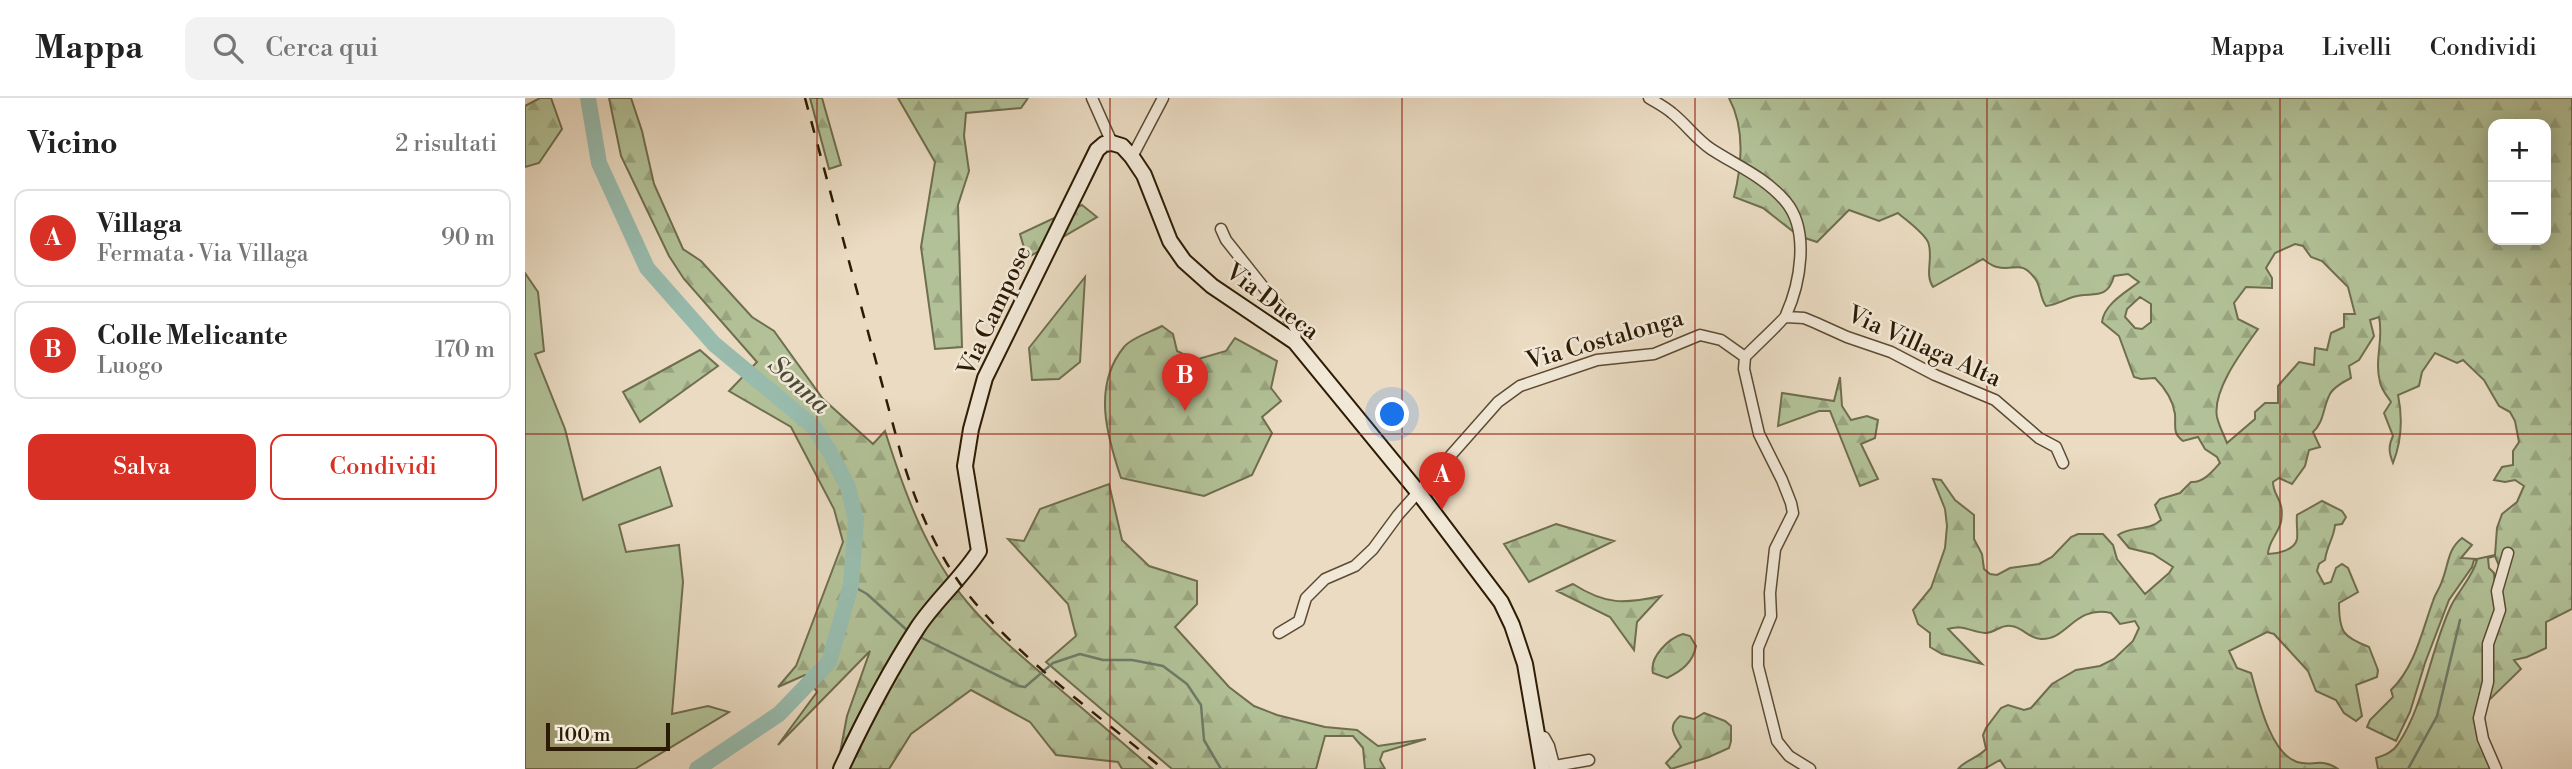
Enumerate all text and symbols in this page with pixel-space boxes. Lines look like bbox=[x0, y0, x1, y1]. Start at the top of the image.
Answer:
search box bbox=[185, 17, 675, 80]
text: Mappa bbox=[35, 28, 143, 69]
icon: search bbox=[209, 29, 247, 67]
text: Cerca qui bbox=[265, 32, 378, 64]
text: Mappa bbox=[2211, 33, 2284, 63]
text: Livelli bbox=[2322, 33, 2392, 63]
text: Condividi bbox=[2430, 33, 2537, 63]
map controls bbox=[2488, 119, 2551, 245]
button: + bbox=[2488, 119, 2551, 182]
text: Vicino bbox=[28, 125, 118, 163]
text: 2 risultati bbox=[395, 130, 497, 158]
button: − bbox=[2488, 182, 2551, 245]
text: Villaga bbox=[97, 208, 182, 240]
text: A bbox=[45, 224, 61, 252]
text: 90 m bbox=[441, 224, 495, 252]
text: Fermata · Via Villaga bbox=[97, 240, 308, 268]
street label: Via Campose bbox=[951, 241, 1038, 382]
street label: Via Dueca bbox=[1218, 256, 1325, 347]
street label: Via Villaga Alta bbox=[1842, 299, 2006, 395]
street label: Via Costalonga bbox=[1522, 303, 1688, 377]
text: Colle Melicante bbox=[97, 320, 288, 352]
text: B bbox=[44, 336, 62, 364]
text: 170 m bbox=[435, 336, 495, 364]
water label: Sonna bbox=[761, 349, 837, 421]
text: Luogo bbox=[97, 352, 163, 380]
pin: B bbox=[1162, 353, 1208, 411]
your location bbox=[1375, 397, 1409, 431]
button: Salva bbox=[28, 434, 256, 500]
button: Condividi bbox=[270, 434, 497, 500]
pin: A bbox=[1419, 452, 1465, 510]
scale bar bbox=[546, 720, 670, 752]
text: 100 m bbox=[557, 723, 610, 747]

